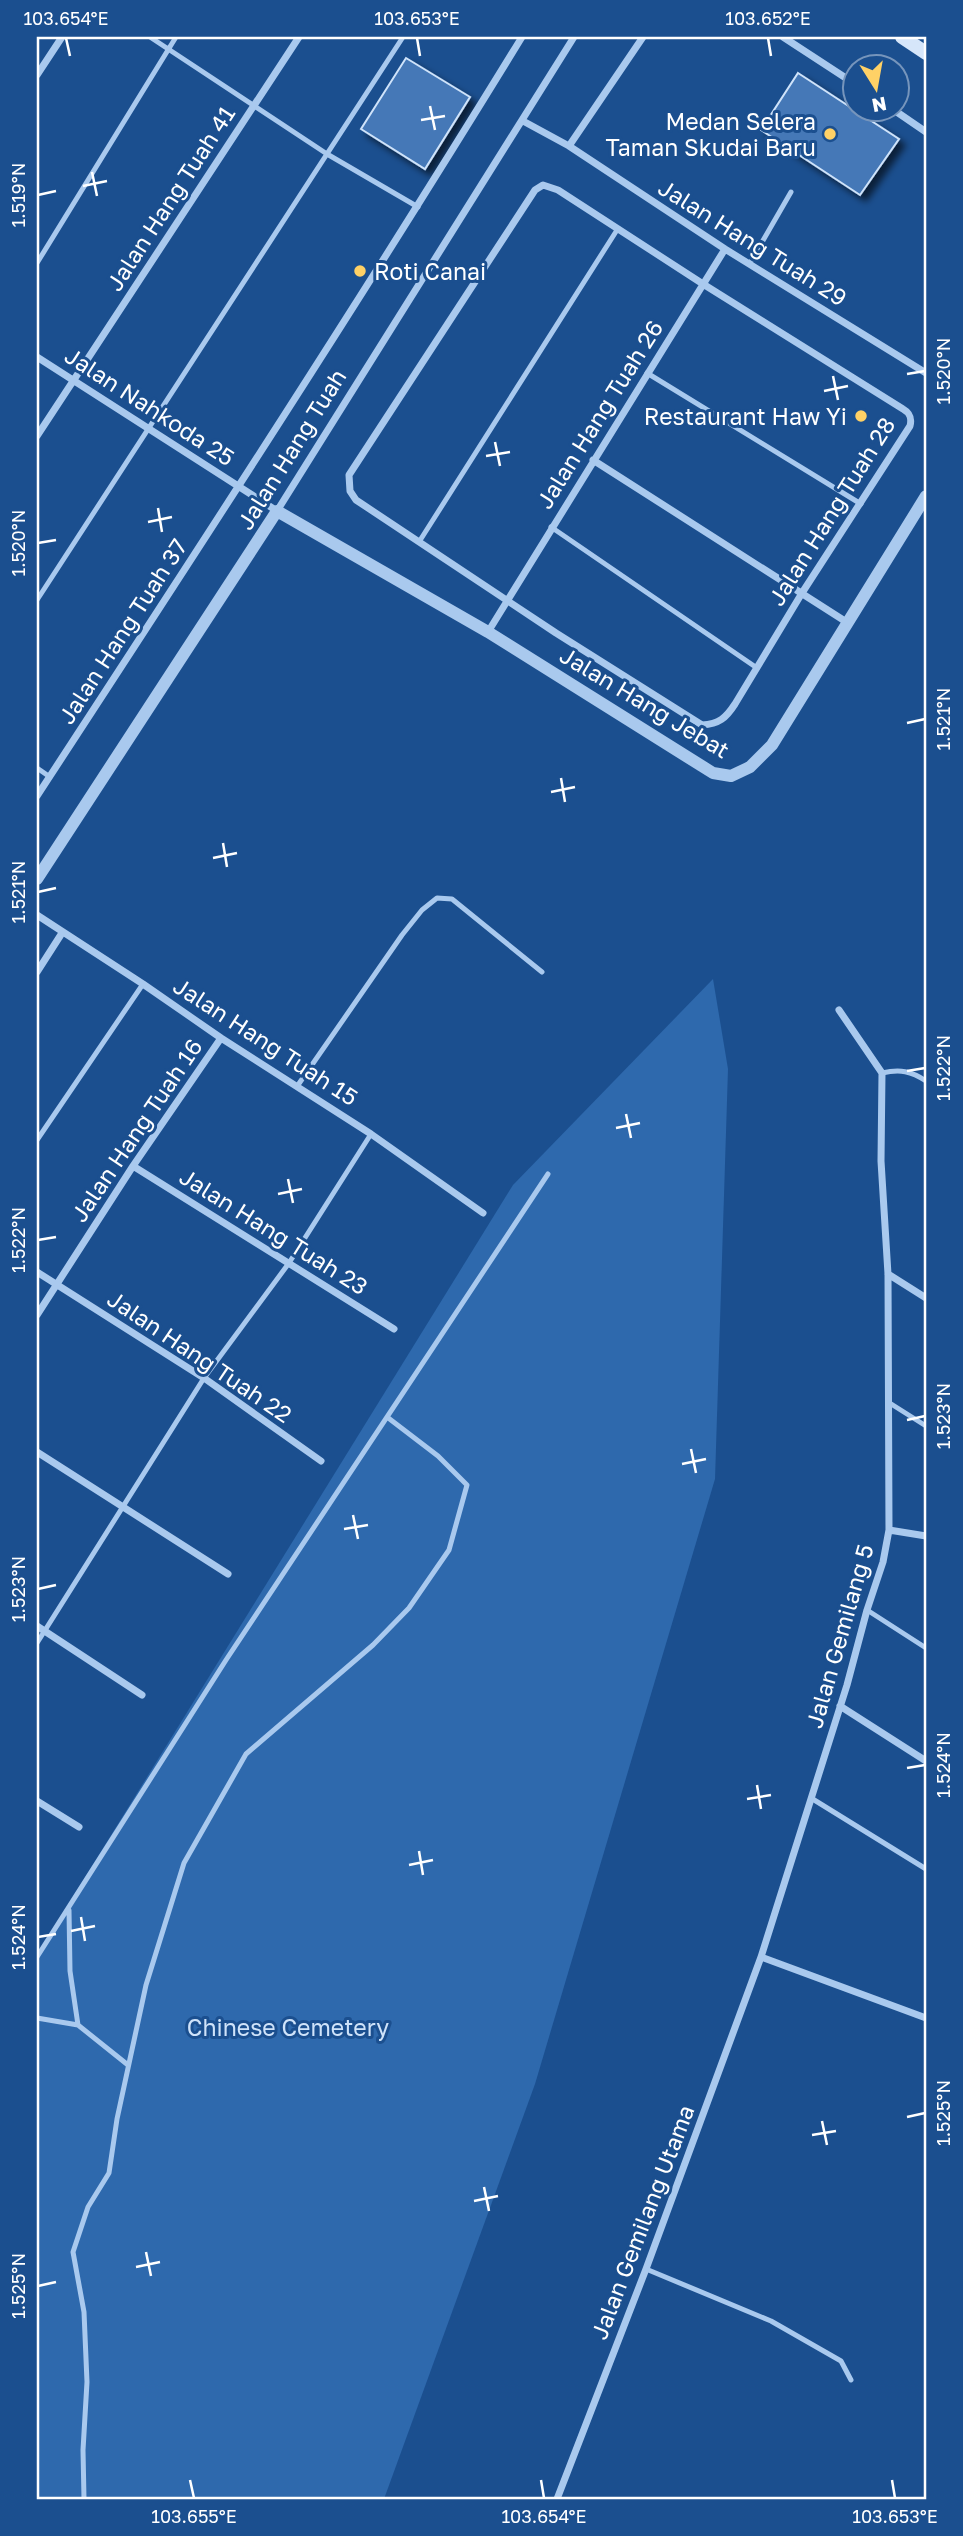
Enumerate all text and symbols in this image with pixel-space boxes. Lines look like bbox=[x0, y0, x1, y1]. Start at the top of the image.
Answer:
text: 103.654°E bbox=[23, 7, 109, 29]
text: 103.653°E bbox=[374, 7, 460, 29]
text: 103.652°E bbox=[725, 7, 811, 29]
north arrow bbox=[841, 52, 911, 122]
text: N bbox=[870, 93, 889, 118]
street label: Jalan Hang Tuah 41 bbox=[100, 100, 240, 296]
place label: Medan Selera Taman Skudai Baru bbox=[606, 107, 816, 161]
marker: Medan Selera Taman Skudai Baru bbox=[822, 126, 838, 142]
text: 1.519°N bbox=[7, 163, 29, 227]
street label: Jalan Hang Tuah 29 bbox=[654, 173, 852, 311]
place label: Roti Canai bbox=[374, 257, 486, 285]
marker: Roti Canai bbox=[352, 263, 368, 279]
street label: Jalan Hang Tuah 26 bbox=[530, 315, 668, 513]
text: 1.520°N bbox=[932, 338, 954, 404]
street label: Jalan Nahkoda 25 bbox=[60, 341, 240, 471]
street label: Jalan Hang Tuah bbox=[230, 364, 352, 534]
place label: Restaurant Haw Yi bbox=[644, 402, 847, 430]
marker: Restaurant Haw Yi bbox=[853, 408, 869, 424]
street label: Jalan Hang Tuah 28 bbox=[762, 412, 900, 610]
text: 1.520°N bbox=[7, 510, 29, 576]
street label: Jalan Hang Tuah 37 bbox=[52, 533, 192, 729]
street label: Jalan Hang Jebat bbox=[555, 640, 735, 764]
text: 1.521°N bbox=[932, 688, 954, 751]
text: 1.521°N bbox=[7, 861, 29, 924]
street label: Jalan Hang Tuah 15 bbox=[169, 971, 363, 1111]
street label: Jalan Hang Tuah 16 bbox=[64, 1033, 208, 1227]
text: 1.522°N bbox=[932, 1035, 954, 1101]
street label: Jalan Hang Tuah 23 bbox=[175, 1162, 373, 1300]
text: 1.522°N bbox=[7, 1207, 29, 1273]
street label: Jalan Hang Tuah 22 bbox=[103, 1284, 297, 1428]
text: 1.523°N bbox=[932, 1383, 954, 1449]
street label: Jalan Gemilang 5 bbox=[799, 1541, 879, 1731]
text: 1.523°N bbox=[7, 1556, 29, 1622]
text: 1.524°N bbox=[932, 1732, 954, 1798]
text: 1.524°N bbox=[7, 1904, 29, 1970]
park label: Chinese Cemetery bbox=[187, 2013, 389, 2041]
text: 1.525°N bbox=[932, 2080, 954, 2146]
street label: Jalan Gemilang Utama bbox=[584, 2101, 700, 2343]
text: 1.525°N bbox=[7, 2253, 29, 2319]
text: 103.655°E bbox=[151, 2505, 237, 2527]
text: 103.654°E bbox=[501, 2505, 587, 2527]
text: 103.653°E bbox=[852, 2505, 938, 2527]

